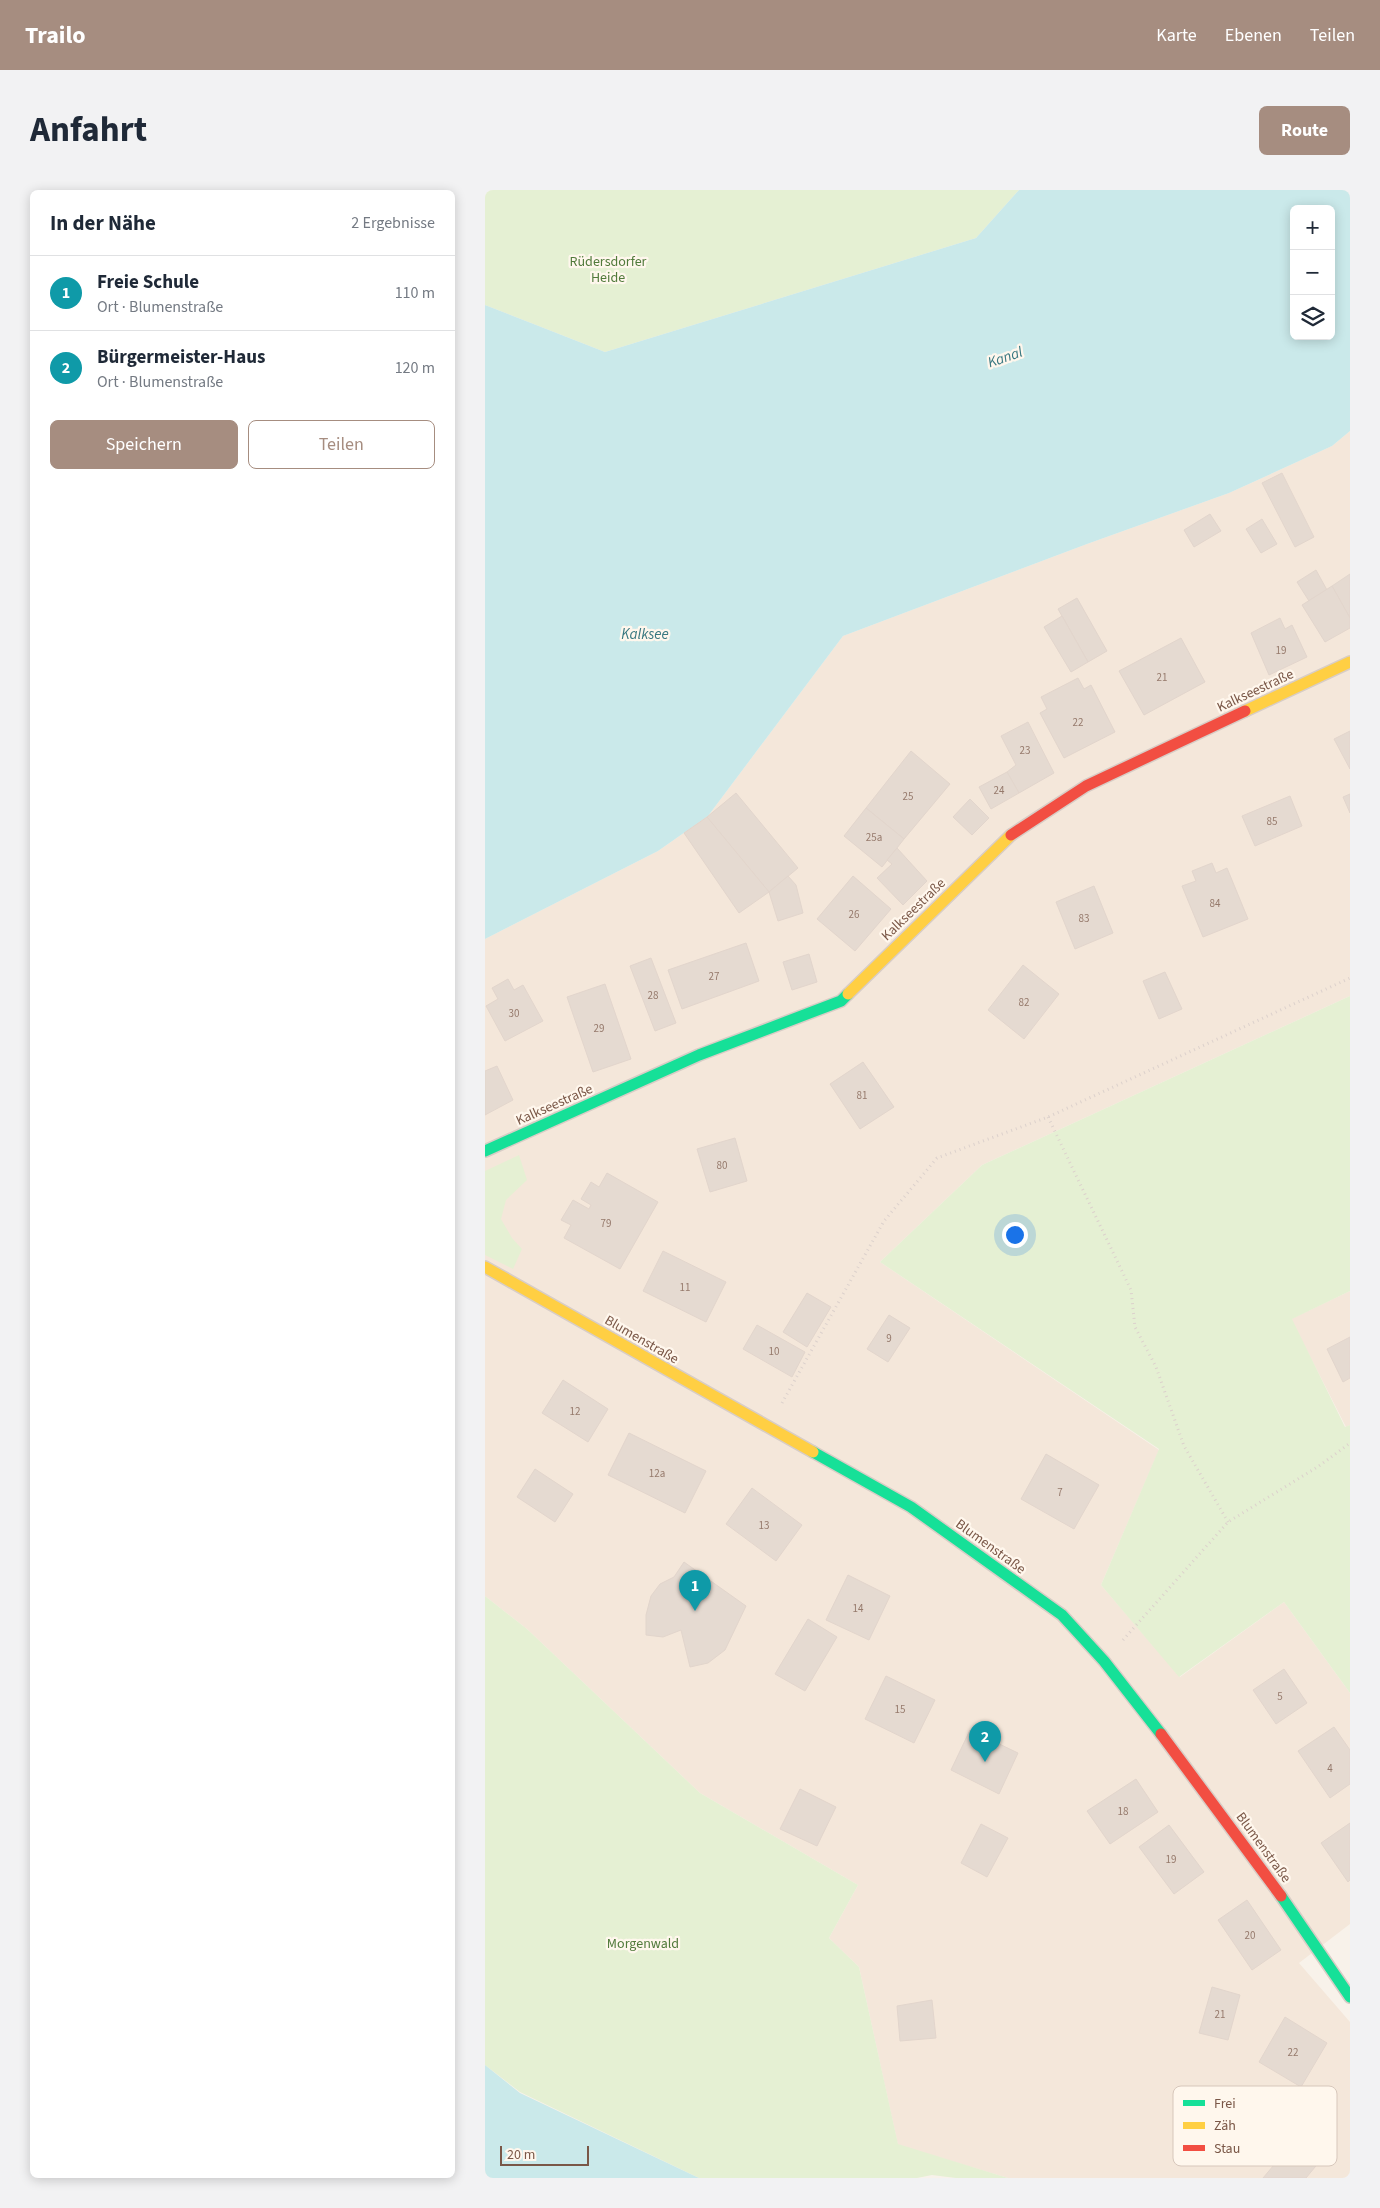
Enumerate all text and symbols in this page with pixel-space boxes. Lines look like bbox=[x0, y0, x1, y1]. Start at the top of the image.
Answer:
text: Trailo bbox=[25, 18, 86, 53]
text: Karte bbox=[1156, 23, 1197, 48]
text: Ebenen bbox=[1225, 23, 1282, 48]
text: Teilen bbox=[1310, 23, 1355, 48]
text: Anfahrt bbox=[30, 105, 147, 155]
button: Route bbox=[1259, 106, 1350, 155]
map controls bbox=[1290, 205, 1335, 340]
button: + bbox=[1290, 205, 1335, 250]
text: In der Nähe bbox=[50, 208, 156, 238]
text: 2 Ergebnisse bbox=[351, 212, 435, 234]
button: − bbox=[1290, 250, 1335, 295]
park label: Rüdersdorfer Heide bbox=[570, 252, 647, 288]
text: Freie Schule bbox=[97, 269, 199, 296]
text: 1 bbox=[62, 282, 70, 304]
text: 110 m bbox=[395, 282, 435, 304]
button: layers bbox=[1290, 295, 1335, 340]
text: Ort · Blumenstraße bbox=[97, 296, 223, 318]
water label: Kanal bbox=[985, 342, 1026, 373]
text: Bürgermeister-Haus bbox=[97, 344, 265, 371]
text: 2 bbox=[62, 357, 70, 379]
text: 120 m bbox=[395, 357, 435, 379]
text: Ort · Blumenstraße bbox=[97, 371, 223, 393]
button: Speichern bbox=[50, 420, 238, 469]
button: Teilen bbox=[248, 420, 435, 469]
water label: Kalksee bbox=[621, 624, 669, 645]
house number: 19 bbox=[1276, 643, 1286, 658]
street label: Kalkseestraße bbox=[1214, 664, 1297, 717]
house number: 21 bbox=[1157, 670, 1167, 685]
house number: 22 bbox=[1073, 715, 1083, 730]
house number: 23 bbox=[1020, 743, 1030, 758]
house number: 24 bbox=[994, 783, 1005, 798]
house number: 25 bbox=[903, 789, 913, 804]
house number: 85 bbox=[1267, 814, 1277, 829]
house number: 25a bbox=[866, 830, 882, 845]
street label: Kalkseestraße bbox=[877, 874, 950, 946]
house number: 84 bbox=[1210, 896, 1221, 911]
house number: 26 bbox=[849, 907, 860, 922]
house number: 83 bbox=[1079, 911, 1089, 926]
house number: 27 bbox=[709, 969, 719, 984]
house number: 28 bbox=[648, 988, 659, 1003]
house number: 82 bbox=[1019, 995, 1029, 1010]
house number: 30 bbox=[509, 1006, 519, 1021]
house number: 29 bbox=[594, 1021, 604, 1036]
street label: Kalkseestraße bbox=[513, 1079, 596, 1131]
house number: 81 bbox=[857, 1088, 867, 1103]
house number: 80 bbox=[717, 1158, 727, 1173]
house number: 79 bbox=[601, 1216, 611, 1231]
your location bbox=[1002, 1222, 1028, 1248]
house number: 11 bbox=[680, 1280, 690, 1295]
street label: Blumenstraße bbox=[601, 1311, 682, 1369]
house number: 9 bbox=[886, 1331, 892, 1346]
house number: 10 bbox=[769, 1344, 779, 1359]
house number: 12 bbox=[570, 1404, 580, 1419]
house number: 12a bbox=[649, 1466, 665, 1481]
house number: 7 bbox=[1057, 1485, 1063, 1500]
street label: Blumenstraße bbox=[951, 1514, 1030, 1579]
house number: 13 bbox=[759, 1518, 769, 1533]
pin: 1 bbox=[679, 1570, 711, 1611]
house number: 14 bbox=[853, 1601, 864, 1616]
house number: 5 bbox=[1277, 1689, 1283, 1704]
house number: 15 bbox=[895, 1702, 905, 1717]
pin: 2 bbox=[969, 1721, 1001, 1762]
house number: 4 bbox=[1327, 1761, 1333, 1776]
house number: 18 bbox=[1118, 1804, 1129, 1819]
street label: Blumenstraße bbox=[1231, 1808, 1296, 1887]
house number: 19 bbox=[1166, 1852, 1176, 1867]
house number: 20 bbox=[1245, 1928, 1255, 1943]
park label: Morgenwald bbox=[607, 1934, 679, 1954]
house number: 21 bbox=[1215, 2007, 1225, 2022]
house number: 22 bbox=[1288, 2045, 1298, 2060]
legend bbox=[1173, 2086, 1337, 2166]
text: Frei bbox=[1214, 2094, 1236, 2114]
text: Zäh bbox=[1214, 2116, 1236, 2136]
text: Stau bbox=[1214, 2139, 1240, 2159]
scale bar bbox=[500, 2143, 589, 2166]
text: 20 m bbox=[507, 2145, 535, 2165]

